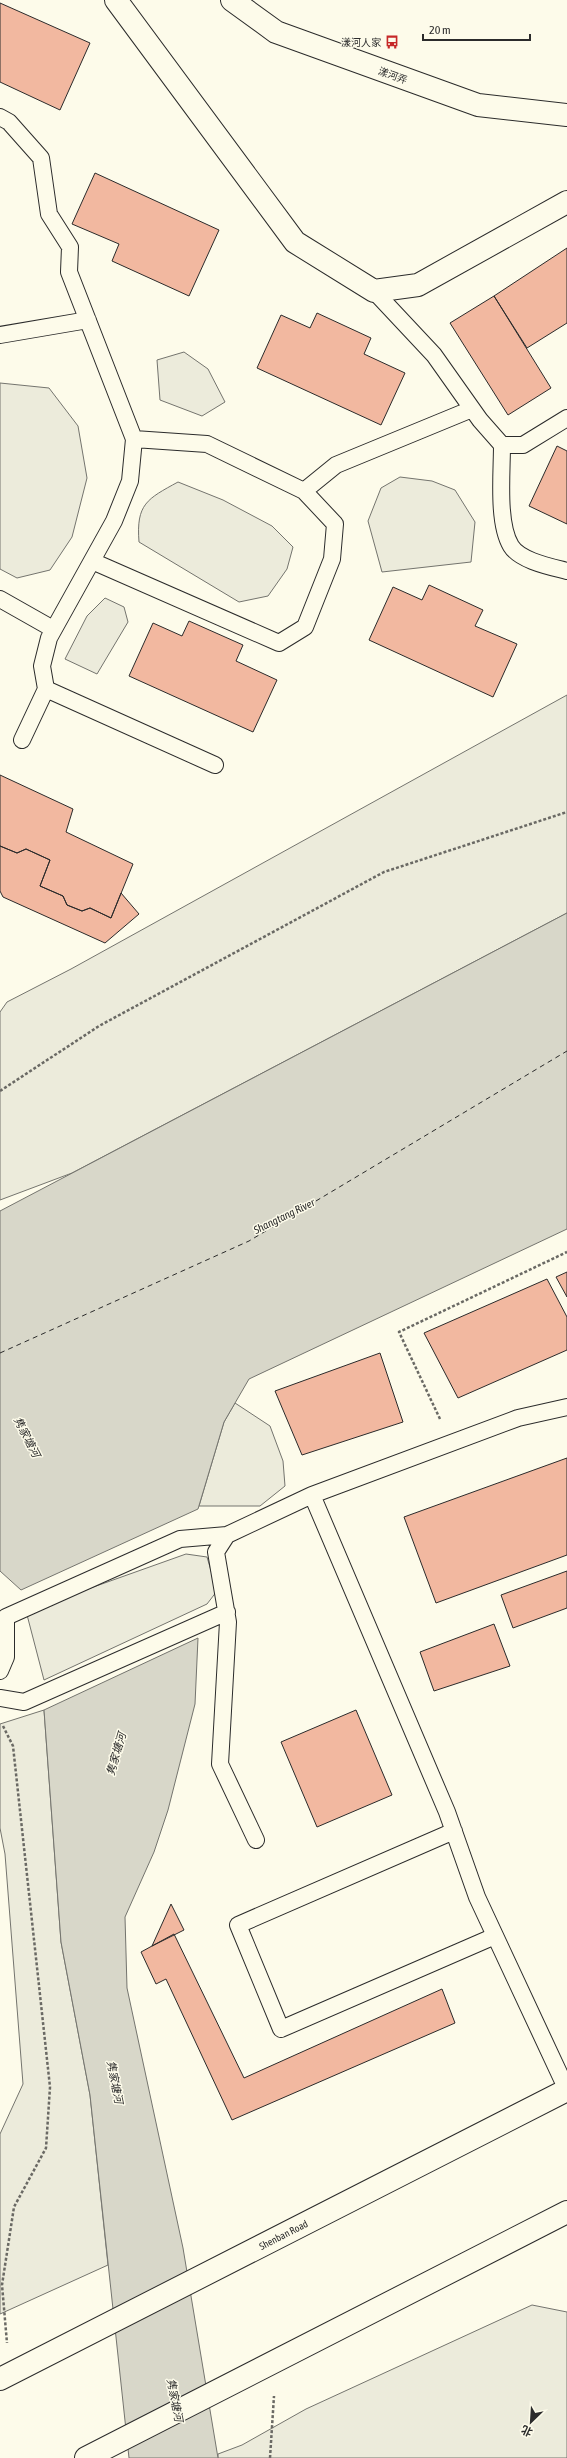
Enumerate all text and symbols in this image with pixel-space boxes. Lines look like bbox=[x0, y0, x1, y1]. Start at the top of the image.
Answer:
scale bar bbox=[423, 16, 530, 42]
text: 20 m bbox=[429, 23, 451, 37]
bus stop icon: 漾河人家 bbox=[384, 34, 400, 50]
place label: 漾河人家 bbox=[341, 37, 382, 48]
street label: 漾河弄 bbox=[377, 65, 409, 86]
water label: Shangtang River bbox=[251, 1196, 317, 1236]
water label: 隽家塘河 bbox=[12, 1415, 43, 1461]
water label: 隽家塘河 bbox=[104, 1729, 128, 1777]
water label: 隽家塘河 bbox=[105, 2059, 125, 2107]
street label: Shenban Road bbox=[257, 2218, 310, 2252]
water label: 隽家塘河 bbox=[165, 2377, 185, 2425]
north arrow bbox=[511, 2402, 551, 2442]
text: 北 bbox=[519, 2423, 534, 2439]

